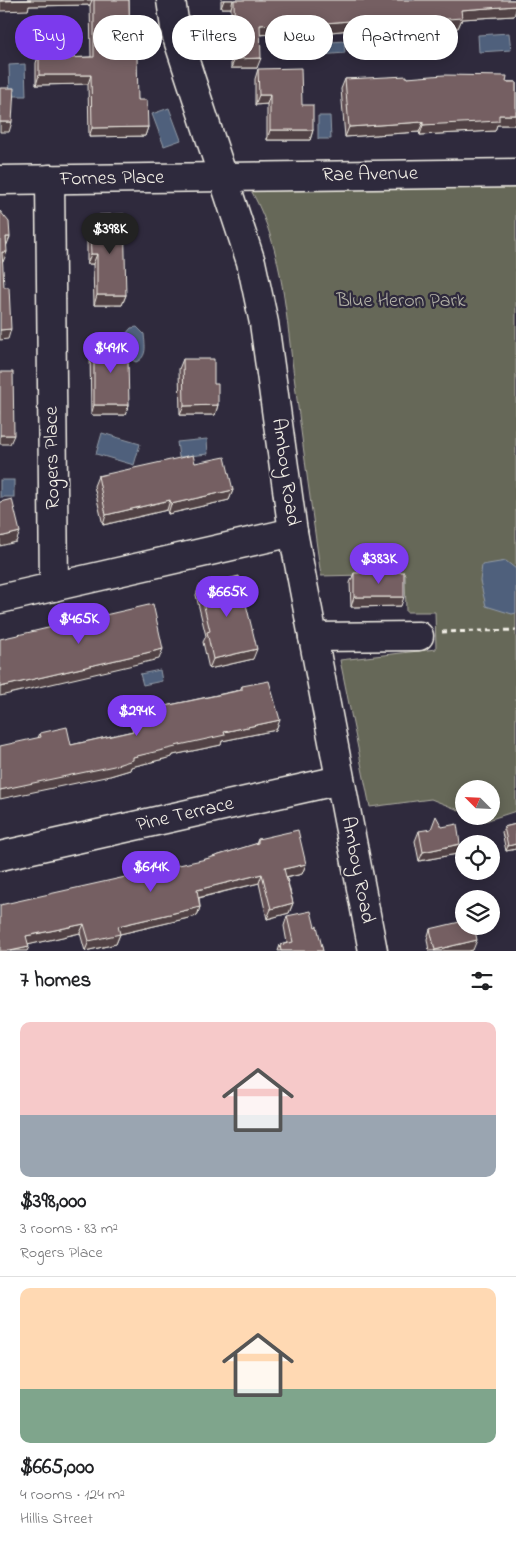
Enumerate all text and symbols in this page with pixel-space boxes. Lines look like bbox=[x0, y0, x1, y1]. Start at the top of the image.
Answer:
chip: Buy bbox=[15, 15, 83, 60]
chip: Rent bbox=[93, 15, 162, 60]
chip: Filters bbox=[172, 15, 255, 60]
chip: New bbox=[265, 15, 333, 60]
chip: Apartment bbox=[343, 15, 458, 60]
street label: Rae Avenue bbox=[322, 160, 418, 190]
street label: Fornes Place bbox=[59, 164, 164, 194]
pin: $398K bbox=[75, 212, 145, 255]
text: $398K bbox=[93, 217, 127, 241]
park label: Blue Heron Park bbox=[335, 287, 466, 316]
pin: $491K bbox=[76, 332, 146, 374]
text: $491K bbox=[94, 336, 128, 360]
street label: Rogers Place bbox=[38, 406, 69, 510]
street label: Amboy Road bbox=[263, 416, 307, 528]
pin: $383K bbox=[344, 542, 414, 585]
text: $383K bbox=[361, 547, 397, 571]
pin: $665K bbox=[192, 576, 262, 618]
text: $665K bbox=[207, 580, 247, 604]
pin: $465K bbox=[44, 602, 114, 645]
text: $465K bbox=[59, 607, 99, 631]
pin: $294K bbox=[102, 694, 172, 737]
text: $294K bbox=[119, 699, 155, 723]
north arrow bbox=[455, 780, 500, 825]
map controls bbox=[455, 780, 500, 935]
street label: Pine Terrace bbox=[133, 790, 237, 840]
street label: Amboy Road bbox=[332, 814, 382, 926]
button: locate bbox=[455, 835, 500, 880]
pin: $614K bbox=[116, 850, 186, 893]
text: $614K bbox=[133, 855, 169, 879]
button: layers bbox=[455, 890, 500, 935]
text: 7 homes bbox=[20, 966, 91, 996]
icon: filters bbox=[468, 967, 496, 995]
icon: home bbox=[213, 1055, 303, 1145]
text: $398,000 bbox=[20, 1187, 86, 1217]
text: 3 rooms · 83 m² bbox=[20, 1217, 118, 1241]
text: Rogers Place bbox=[20, 1241, 103, 1265]
icon: home bbox=[213, 1320, 303, 1410]
text: $665,000 bbox=[20, 1453, 94, 1483]
text: 4 rooms · 124 m² bbox=[20, 1483, 125, 1507]
text: Hillis Street bbox=[20, 1507, 93, 1531]

